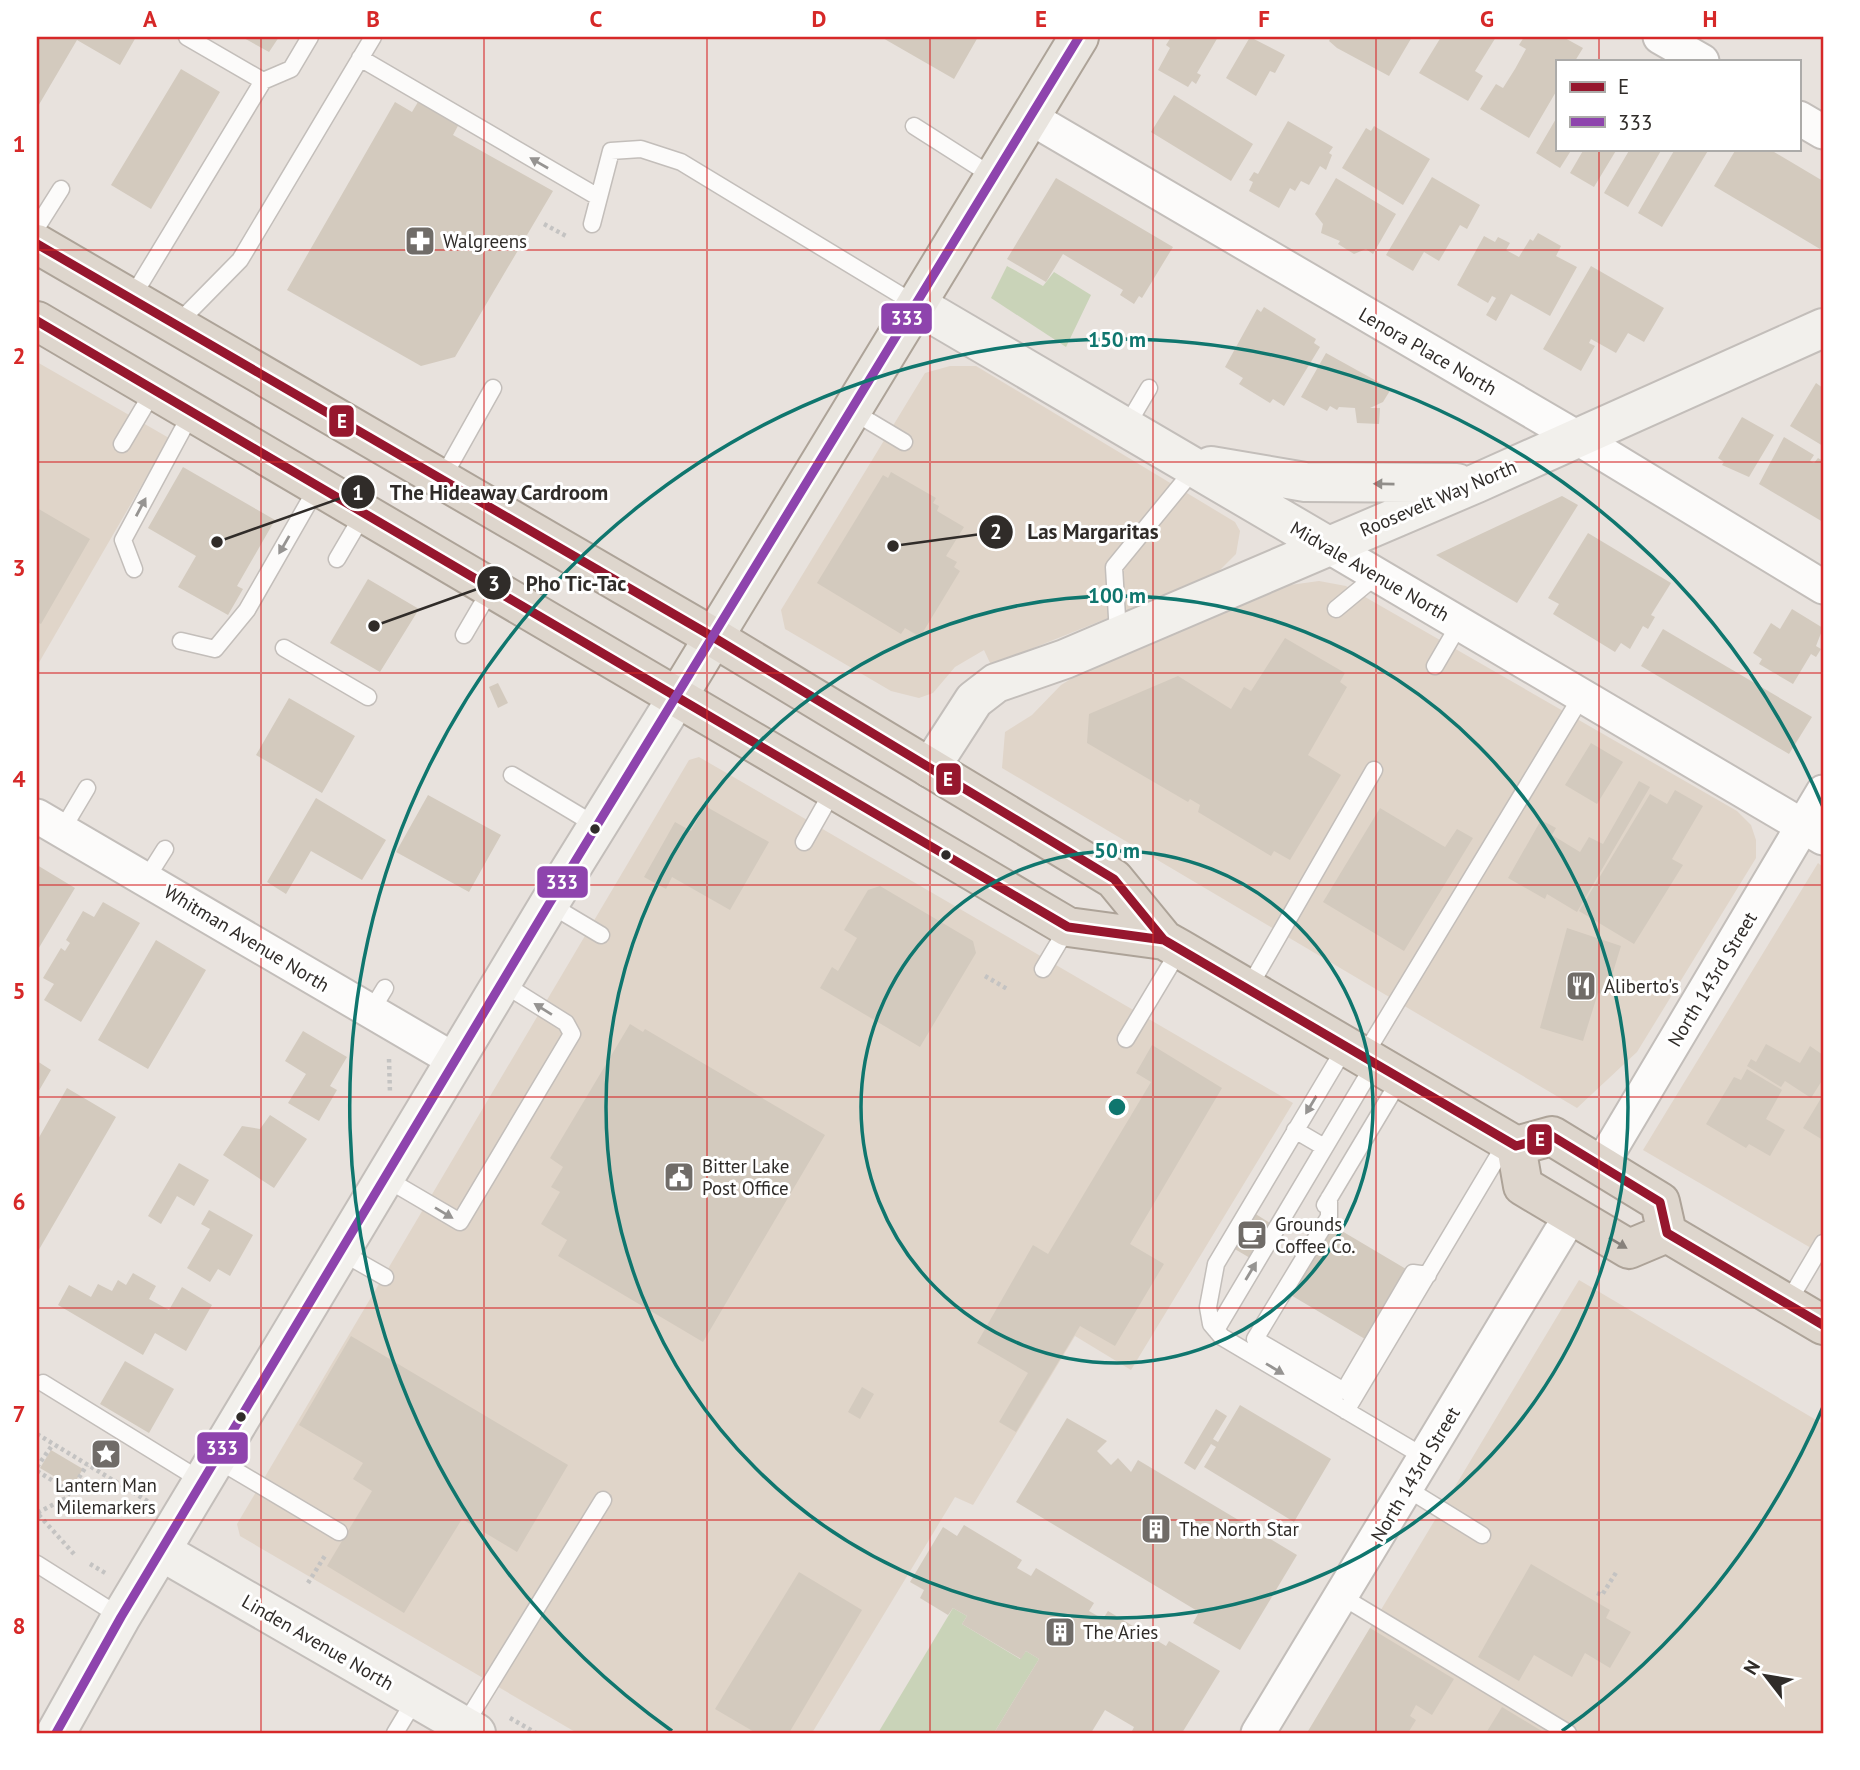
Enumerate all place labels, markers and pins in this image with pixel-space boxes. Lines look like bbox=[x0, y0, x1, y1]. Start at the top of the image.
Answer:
pharmacy icon: Walgreens bbox=[403, 224, 437, 258]
place label: Walgreens bbox=[443, 229, 527, 253]
callout: The Hideaway Cardroom bbox=[340, 471, 623, 513]
callout: Las Margaritas bbox=[978, 511, 1173, 553]
callout: Pho Tic-Tac bbox=[477, 562, 641, 604]
unlabelled marker bbox=[588, 822, 602, 836]
unlabelled marker bbox=[939, 848, 953, 862]
restaurant icon: Aliberto's bbox=[1564, 969, 1598, 1003]
place label: Aliberto's bbox=[1604, 974, 1679, 998]
centre of rings bbox=[1105, 1095, 1129, 1119]
place label: Bitter Lake Post Office bbox=[702, 1154, 789, 1200]
public building icon: Bitter Lake Post Office bbox=[662, 1160, 696, 1194]
place label: Grounds Coffee Co. bbox=[1275, 1212, 1355, 1258]
cafe icon: Grounds Coffee Co. bbox=[1235, 1218, 1269, 1252]
unlabelled marker bbox=[234, 1410, 248, 1424]
place icon: Lantern Man Milemarkers bbox=[89, 1437, 123, 1471]
place label: Lantern Man Milemarkers bbox=[55, 1473, 157, 1519]
building icon: The North Star bbox=[1139, 1512, 1173, 1546]
place label: The North Star bbox=[1179, 1517, 1300, 1541]
building icon: The Aries bbox=[1043, 1615, 1077, 1649]
place label: The Aries bbox=[1083, 1620, 1158, 1644]

